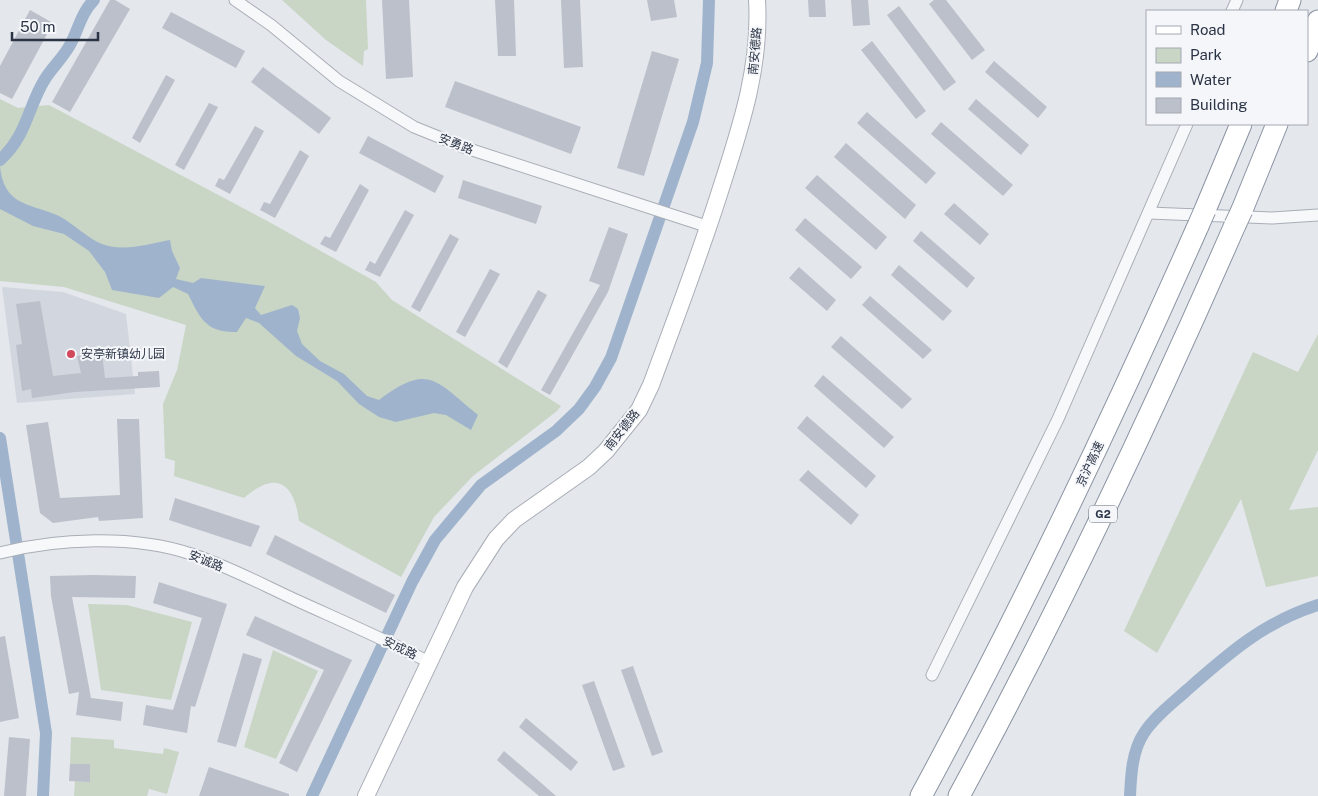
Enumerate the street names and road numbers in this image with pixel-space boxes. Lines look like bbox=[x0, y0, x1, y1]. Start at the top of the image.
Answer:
street label: 南安德路 bbox=[746, 26, 764, 76]
street label: 安勇路 bbox=[437, 131, 475, 157]
street label: 南安德路 bbox=[602, 407, 642, 453]
street label: 京沪高速 bbox=[1074, 439, 1106, 489]
road number: G2 bbox=[1089, 506, 1117, 522]
street label: 安诚路 bbox=[187, 548, 225, 574]
street label: 安成路 bbox=[381, 634, 419, 662]

